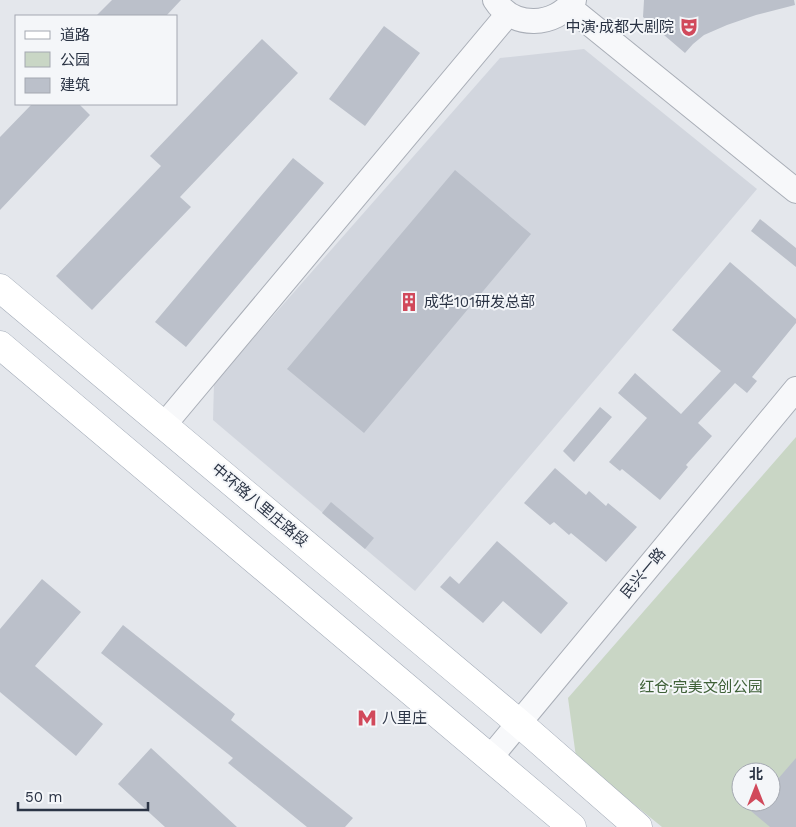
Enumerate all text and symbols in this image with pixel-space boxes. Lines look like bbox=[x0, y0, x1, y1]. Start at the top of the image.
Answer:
legend bbox=[15, 15, 178, 105]
theatre icon: 中演·成都大剧院 bbox=[678, 16, 700, 38]
place label: 中演·成都大剧院 bbox=[566, 18, 674, 36]
text: 道路 bbox=[60, 26, 90, 44]
text: 公园 bbox=[60, 51, 90, 69]
text: 建筑 bbox=[60, 76, 90, 94]
building icon: 成华101研发总部 bbox=[398, 291, 420, 313]
place label: 成华101研发总部 bbox=[424, 293, 535, 311]
street label: 中环路八里庄路段 bbox=[208, 460, 312, 550]
street label: 民兴一路 bbox=[617, 544, 669, 602]
park label: 红仓·完美文创公园 bbox=[639, 678, 763, 696]
metro station icon: 八里庄 bbox=[356, 707, 378, 729]
place label: 八里庄 bbox=[382, 709, 427, 727]
north arrow bbox=[731, 762, 781, 812]
text: 北 bbox=[749, 766, 763, 782]
scale bar bbox=[18, 780, 148, 812]
text: 50 m bbox=[25, 788, 62, 806]

